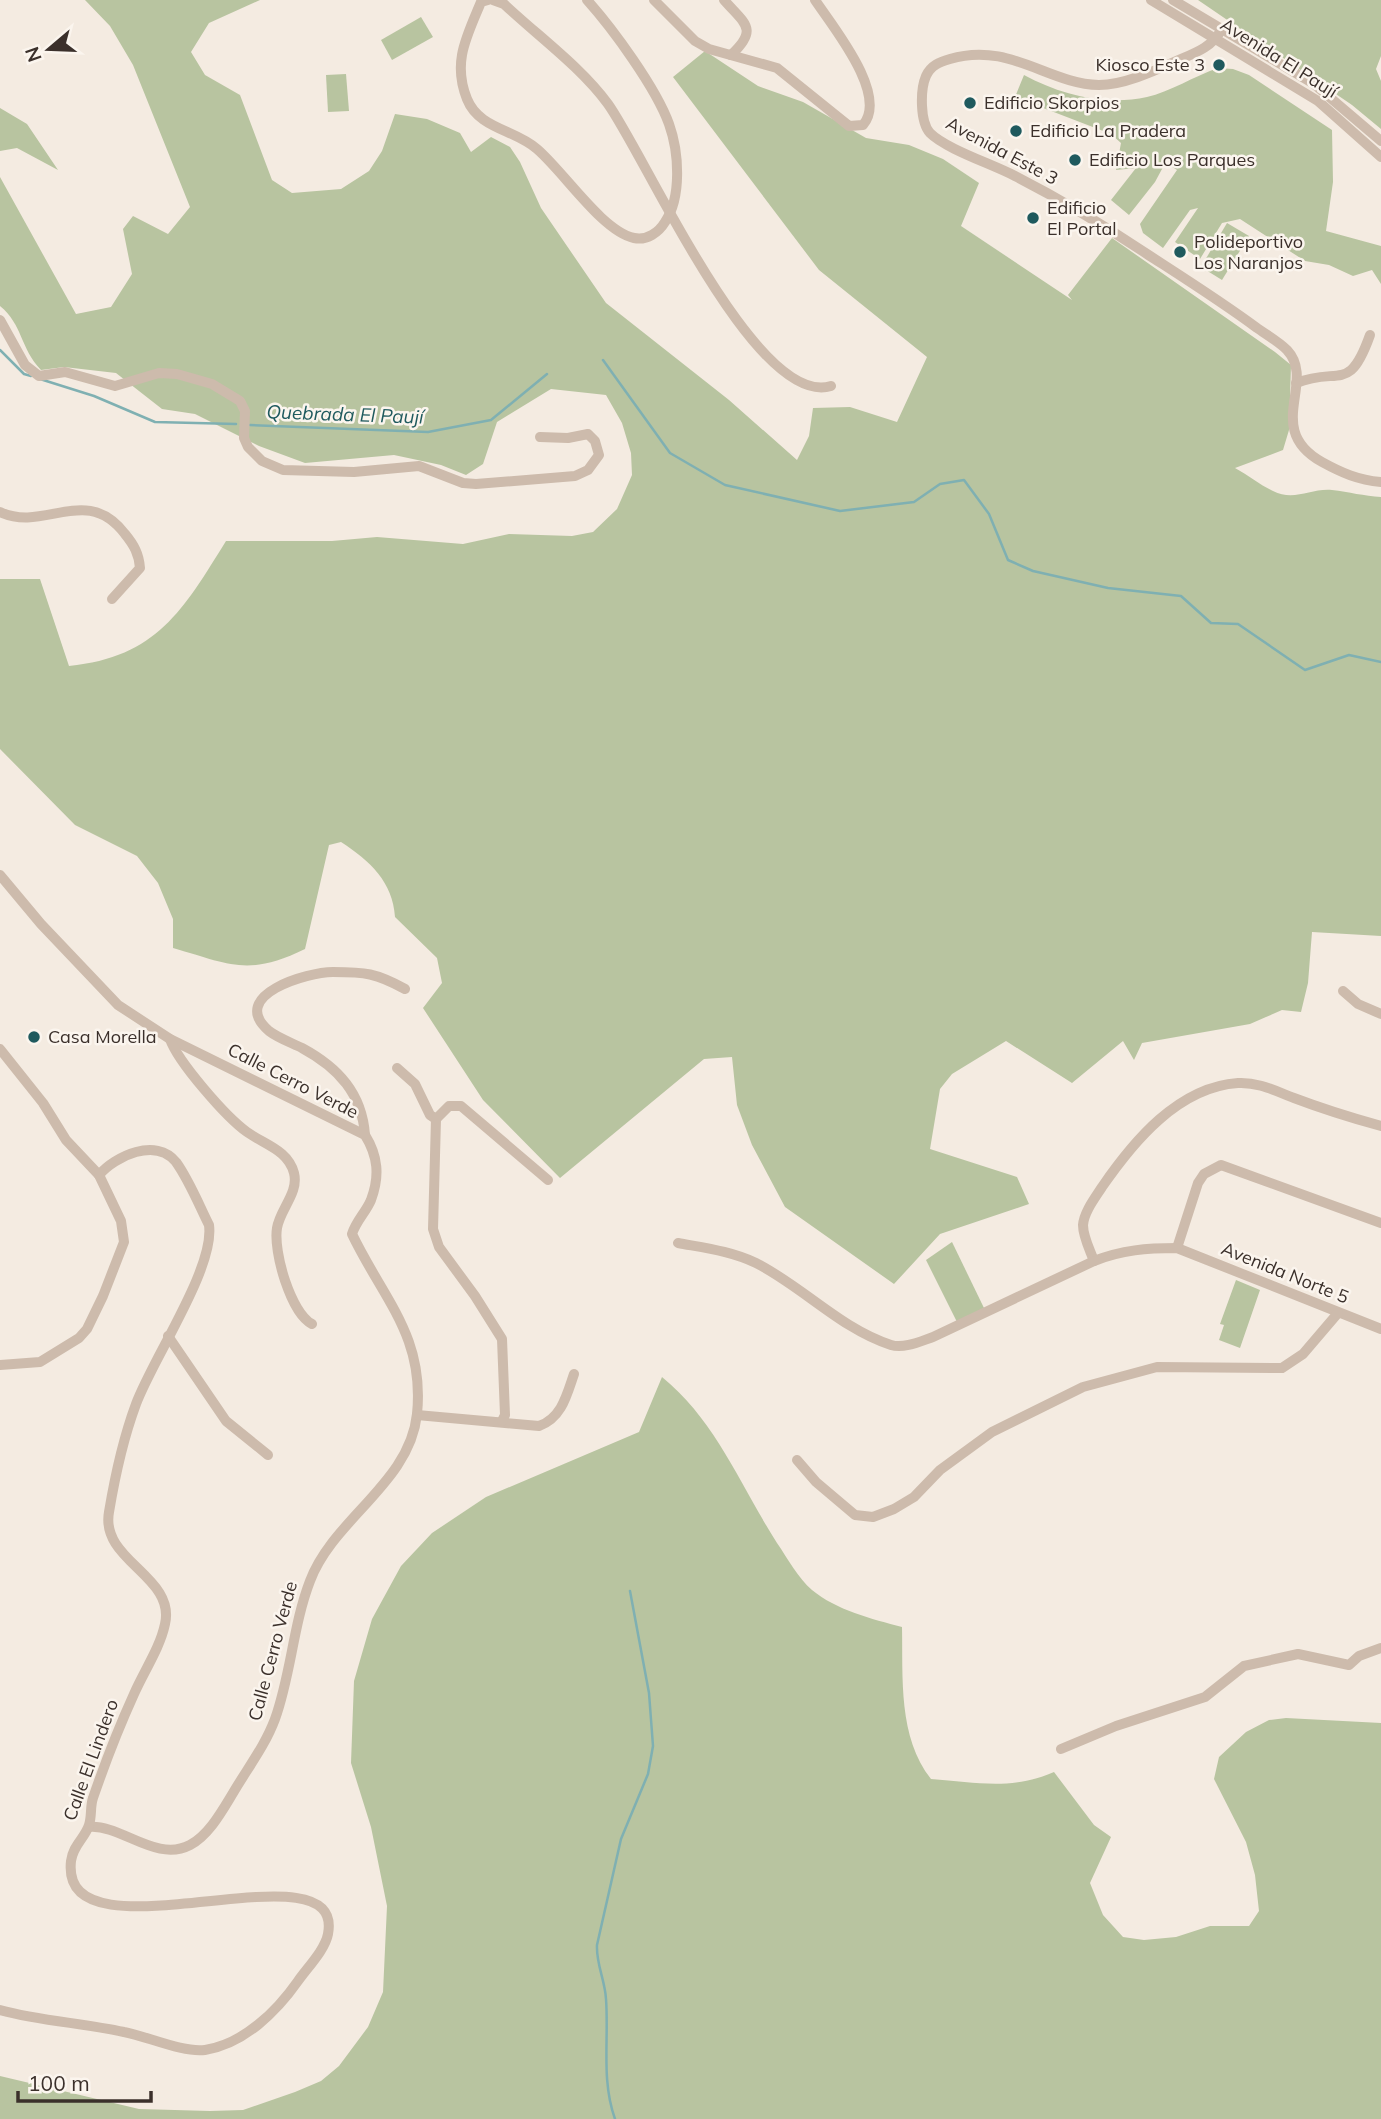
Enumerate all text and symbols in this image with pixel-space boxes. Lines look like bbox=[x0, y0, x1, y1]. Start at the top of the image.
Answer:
street label: Avenida El Paují bbox=[1216, 12, 1344, 104]
north arrow bbox=[14, 14, 84, 84]
text: N bbox=[19, 44, 47, 65]
place label: Kiosco Este 3 bbox=[1096, 53, 1205, 76]
marker: Kiosco Este 3 bbox=[1211, 57, 1227, 73]
place label: Edificio Skorpios bbox=[984, 91, 1120, 114]
marker: Edificio Skorpios bbox=[962, 95, 978, 111]
street label: Avenida Este 3 bbox=[942, 111, 1062, 190]
place label: Edificio La Pradera bbox=[1030, 119, 1186, 142]
marker: Edificio La Pradera bbox=[1008, 123, 1024, 139]
place label: Edificio Los Parques bbox=[1089, 148, 1255, 171]
marker: Edificio Los Parques bbox=[1067, 152, 1083, 168]
place label: Edificio El Portal bbox=[1047, 196, 1117, 240]
marker: Edificio El Portal bbox=[1025, 210, 1041, 226]
place label: Polideportivo Los Naranjos bbox=[1194, 230, 1303, 274]
marker: Polideportivo Los Naranjos bbox=[1172, 244, 1188, 260]
water label: Quebrada El Paují bbox=[266, 399, 426, 429]
place label: Casa Morella bbox=[48, 1025, 157, 1048]
marker: Casa Morella bbox=[26, 1029, 42, 1045]
street label: Calle Cerro Verde bbox=[224, 1038, 362, 1123]
street label: Avenida Norte 5 bbox=[1218, 1237, 1352, 1309]
street label: Calle Cerro Verde bbox=[243, 1579, 302, 1723]
street label: Calle El Lindero bbox=[58, 1696, 123, 1824]
scale bar bbox=[18, 2060, 150, 2104]
text: 100 m bbox=[28, 2070, 90, 2096]

